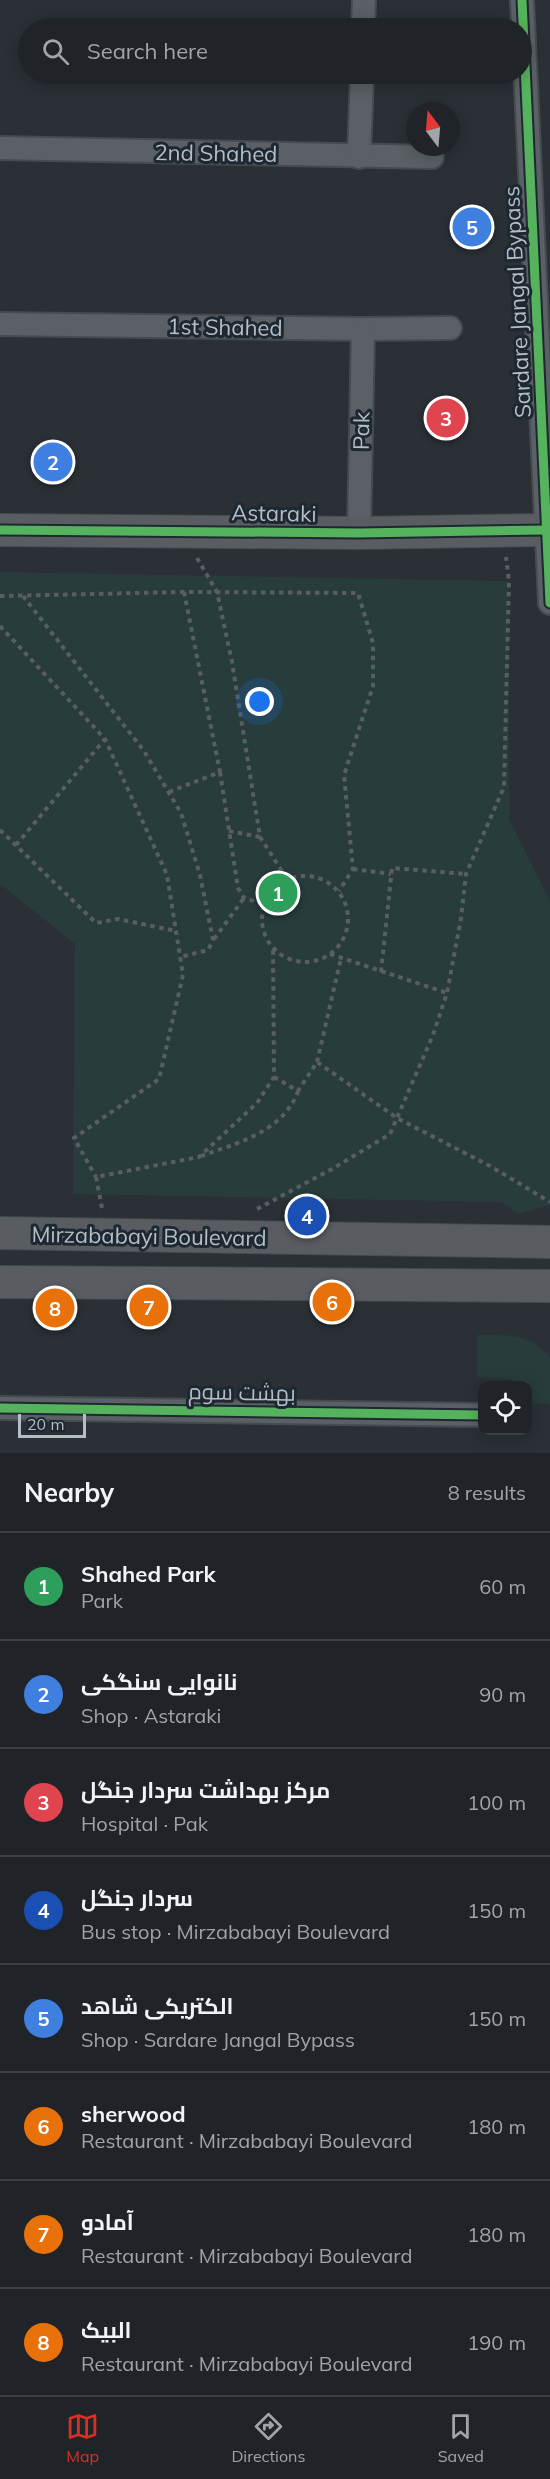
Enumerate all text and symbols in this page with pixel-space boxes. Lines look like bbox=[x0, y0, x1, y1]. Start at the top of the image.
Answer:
search box bbox=[18, 18, 532, 84]
icon: search bbox=[39, 35, 72, 68]
text: Search here bbox=[87, 37, 208, 65]
north arrow bbox=[406, 102, 460, 156]
street label: 2nd Shahed bbox=[154, 138, 278, 168]
street label: Sardare Jangal Bypass bbox=[497, 185, 537, 419]
pin: 5 bbox=[452, 204, 492, 250]
street label: 1st Shahed bbox=[167, 312, 283, 342]
pin: 3 bbox=[426, 396, 466, 440]
street label: Pak bbox=[347, 411, 375, 450]
pin: 2 bbox=[34, 440, 72, 484]
street label: Astaraki bbox=[231, 498, 317, 528]
your location bbox=[245, 687, 274, 716]
pin: 1 bbox=[258, 870, 298, 916]
pin: 4 bbox=[288, 1194, 326, 1238]
street label: Mirzababayi Boulevard bbox=[31, 1220, 267, 1252]
pin: 6 bbox=[312, 1280, 352, 1324]
pin: 7 bbox=[130, 1284, 168, 1330]
pin: 8 bbox=[36, 1286, 74, 1330]
street label: بهشت سوم bbox=[188, 1377, 296, 1409]
map controls bbox=[478, 1381, 532, 1435]
button: locate bbox=[478, 1381, 532, 1435]
scale bar bbox=[18, 1411, 86, 1438]
text: 20 m bbox=[27, 1414, 64, 1434]
text: Nearby bbox=[24, 1476, 114, 1509]
text: 8 results bbox=[448, 1480, 526, 1505]
text: Shahed Park bbox=[81, 1560, 216, 1588]
text: 1 bbox=[38, 1574, 50, 1599]
text: 60 m bbox=[479, 1574, 526, 1599]
text: Park bbox=[81, 1588, 123, 1613]
text: نانوایی سنگکی bbox=[81, 1668, 237, 1696]
text: 2 bbox=[38, 1682, 50, 1707]
text: 90 m bbox=[479, 1682, 526, 1707]
text: Shop · Astaraki bbox=[81, 1703, 221, 1728]
text: مرکز بهداشت سردار جنگل bbox=[81, 1776, 330, 1804]
text: 3 bbox=[38, 1790, 50, 1815]
text: 100 m bbox=[467, 1790, 526, 1815]
text: Hospital · Pak bbox=[81, 1811, 208, 1836]
text: سردار جنگل bbox=[81, 1884, 193, 1912]
text: 4 bbox=[38, 1898, 50, 1923]
text: 150 m bbox=[467, 1898, 526, 1923]
text: Bus stop · Mirzababayi Boulevard bbox=[81, 1919, 390, 1944]
text: الکتریکی شاهد bbox=[81, 1992, 233, 2020]
text: 5 bbox=[38, 2006, 50, 2031]
text: 150 m bbox=[467, 2006, 526, 2031]
text: Shop · Sardare Jangal Bypass bbox=[81, 2027, 355, 2052]
text: sherwood bbox=[81, 2100, 186, 2128]
text: 6 bbox=[38, 2114, 50, 2139]
text: 180 m bbox=[467, 2114, 526, 2139]
text: Restaurant · Mirzababayi Boulevard bbox=[81, 2128, 412, 2153]
text: آمادو bbox=[81, 2208, 134, 2236]
text: 7 bbox=[38, 2222, 50, 2247]
text: 180 m bbox=[467, 2222, 526, 2247]
text: Restaurant · Mirzababayi Boulevard bbox=[81, 2243, 412, 2268]
text: البیک bbox=[81, 2316, 131, 2344]
text: 8 bbox=[38, 2330, 50, 2355]
text: 190 m bbox=[467, 2330, 526, 2355]
text: Restaurant · Mirzababayi Boulevard bbox=[81, 2351, 412, 2376]
tab: Map bbox=[66, 2410, 99, 2466]
tab: Directions bbox=[231, 2410, 305, 2466]
tab: Saved bbox=[438, 2410, 484, 2466]

